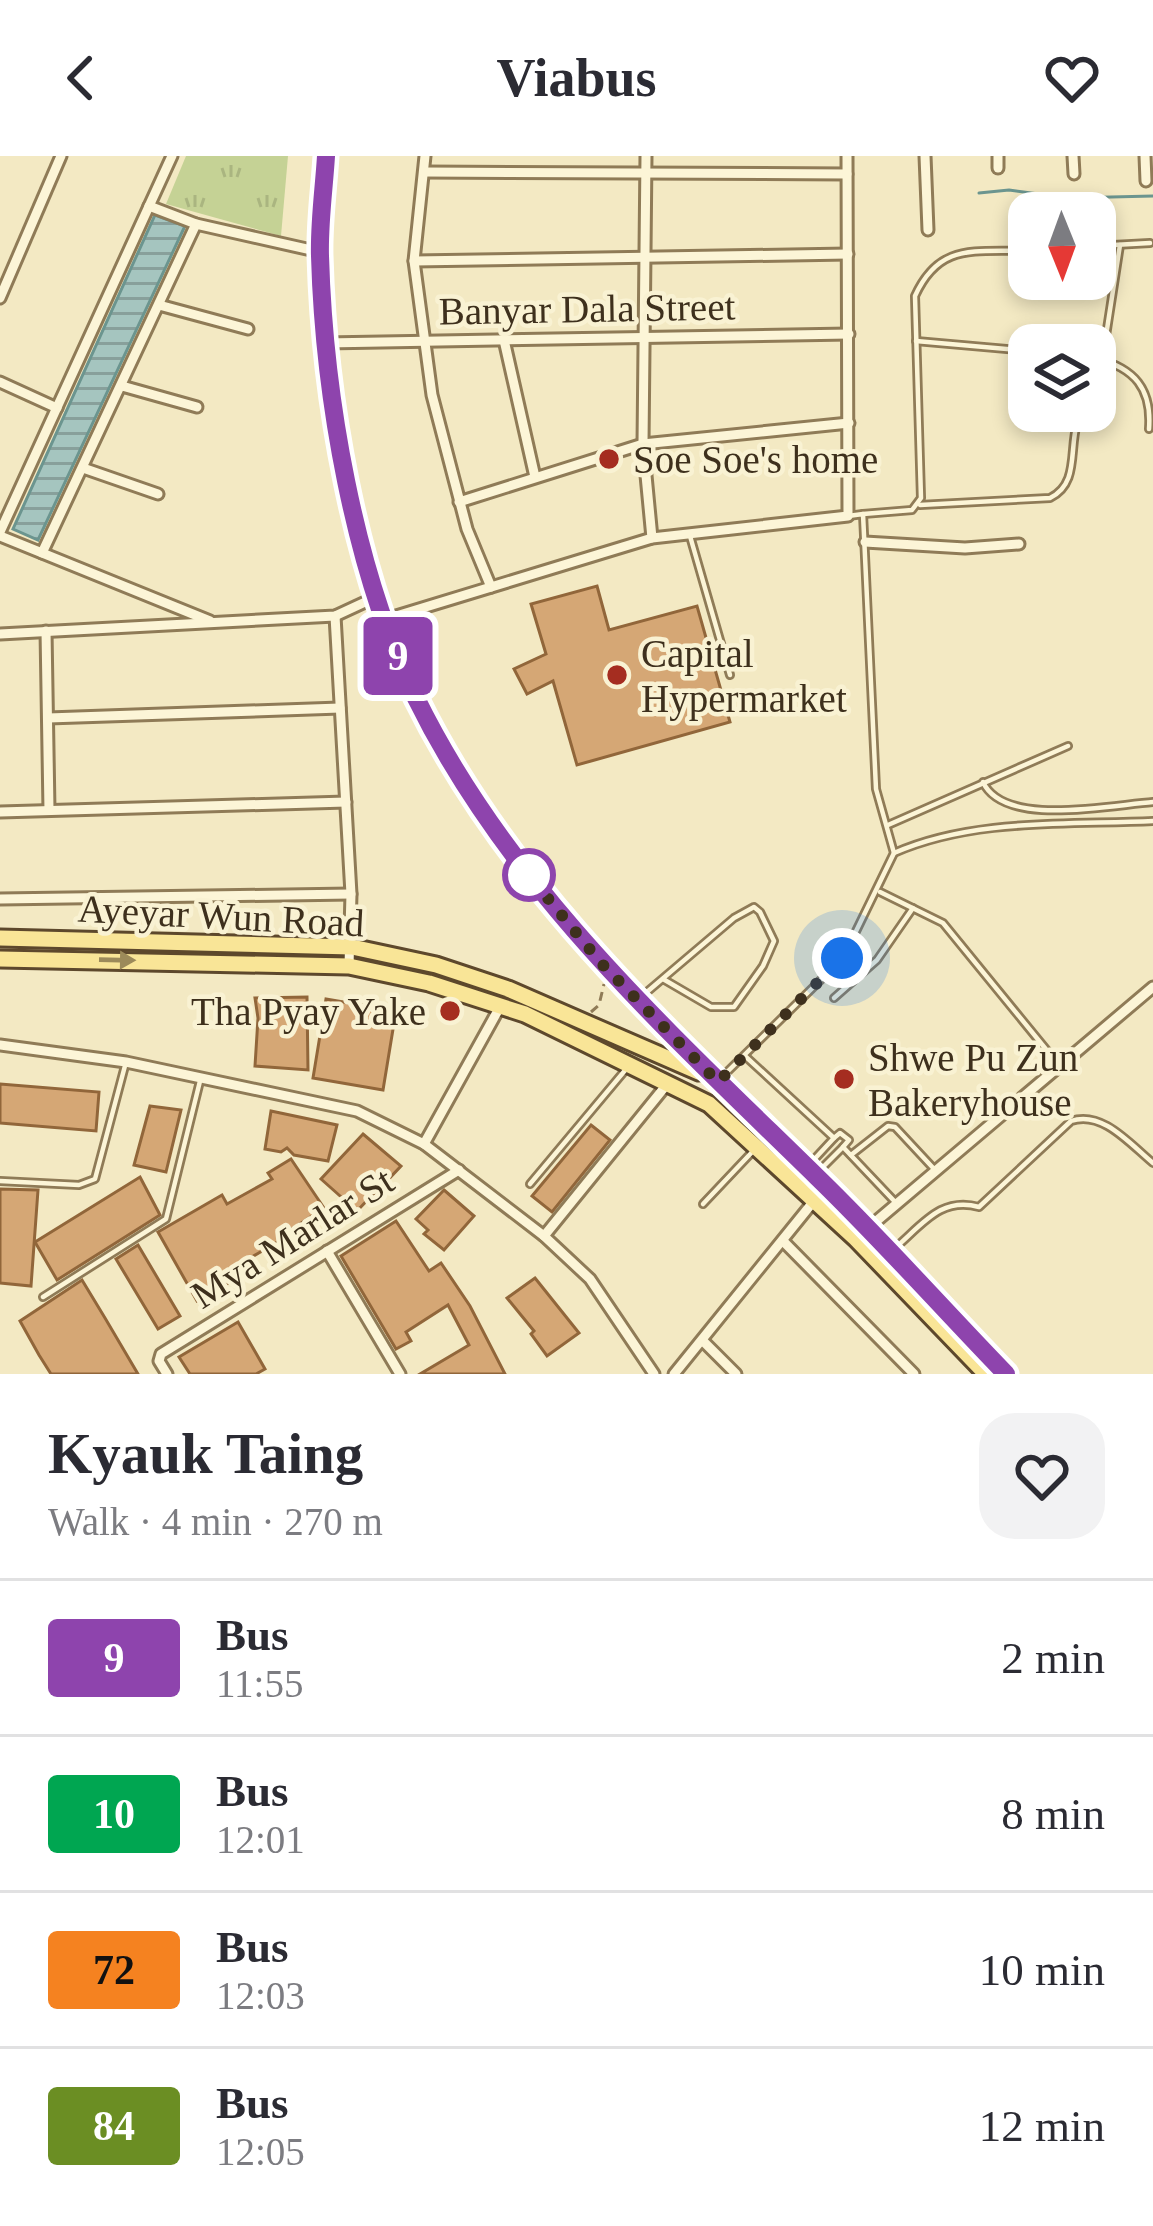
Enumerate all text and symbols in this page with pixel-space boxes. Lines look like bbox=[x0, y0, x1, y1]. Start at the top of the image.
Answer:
icon: back bbox=[48, 45, 114, 111]
icon: heart bbox=[1039, 45, 1105, 111]
text: Viabus bbox=[496, 48, 657, 108]
north arrow bbox=[1008, 192, 1116, 300]
map controls bbox=[1008, 192, 1116, 432]
street label: Banyar Dala Street bbox=[438, 284, 736, 334]
button: layers bbox=[1008, 324, 1116, 432]
place label: Soe Soe's home bbox=[633, 438, 878, 481]
marker: Soe Soe's home bbox=[596, 446, 622, 472]
line badge: 9 bbox=[359, 617, 437, 695]
place label: Capital Hypermarket bbox=[641, 632, 847, 721]
text: 9 bbox=[388, 633, 409, 679]
marker: Capital Hypermarket bbox=[604, 662, 630, 688]
unlabelled marker bbox=[504, 850, 554, 900]
street label: Ayeyar Wun Road bbox=[77, 887, 366, 945]
your location bbox=[812, 928, 872, 988]
one-way arrow bbox=[99, 950, 137, 970]
place label: Tha Pyay Yake bbox=[191, 990, 426, 1034]
marker: Tha Pyay Yake bbox=[437, 998, 463, 1024]
place label: Shwe Pu Zun Bakeryhouse bbox=[868, 1036, 1078, 1125]
marker: Shwe Pu Zun Bakeryhouse bbox=[831, 1066, 857, 1092]
street label: Mya Marlar St bbox=[184, 1158, 402, 1317]
button: heart bbox=[979, 1413, 1105, 1539]
text: Kyauk Taing bbox=[48, 1422, 363, 1485]
text: Walk · 4 min · 270 m bbox=[48, 1500, 383, 1543]
text: Bus bbox=[216, 1610, 289, 1660]
text: 2 min bbox=[1001, 1633, 1105, 1683]
text: 9 bbox=[104, 1635, 125, 1681]
text: 11:55 bbox=[216, 1662, 303, 1705]
text: Bus bbox=[216, 1766, 289, 1816]
text: 8 min bbox=[1001, 1789, 1105, 1839]
text: 10 bbox=[93, 1791, 135, 1837]
text: 12:01 bbox=[216, 1818, 305, 1861]
text: Bus bbox=[216, 1922, 289, 1972]
text: 10 min bbox=[979, 1945, 1105, 1995]
text: 72 bbox=[93, 1947, 135, 1993]
text: 12:03 bbox=[216, 1974, 305, 2017]
text: Bus bbox=[216, 2078, 289, 2128]
text: 12 min bbox=[979, 2101, 1105, 2151]
text: 84 bbox=[93, 2103, 135, 2149]
text: 12:05 bbox=[216, 2130, 305, 2173]

